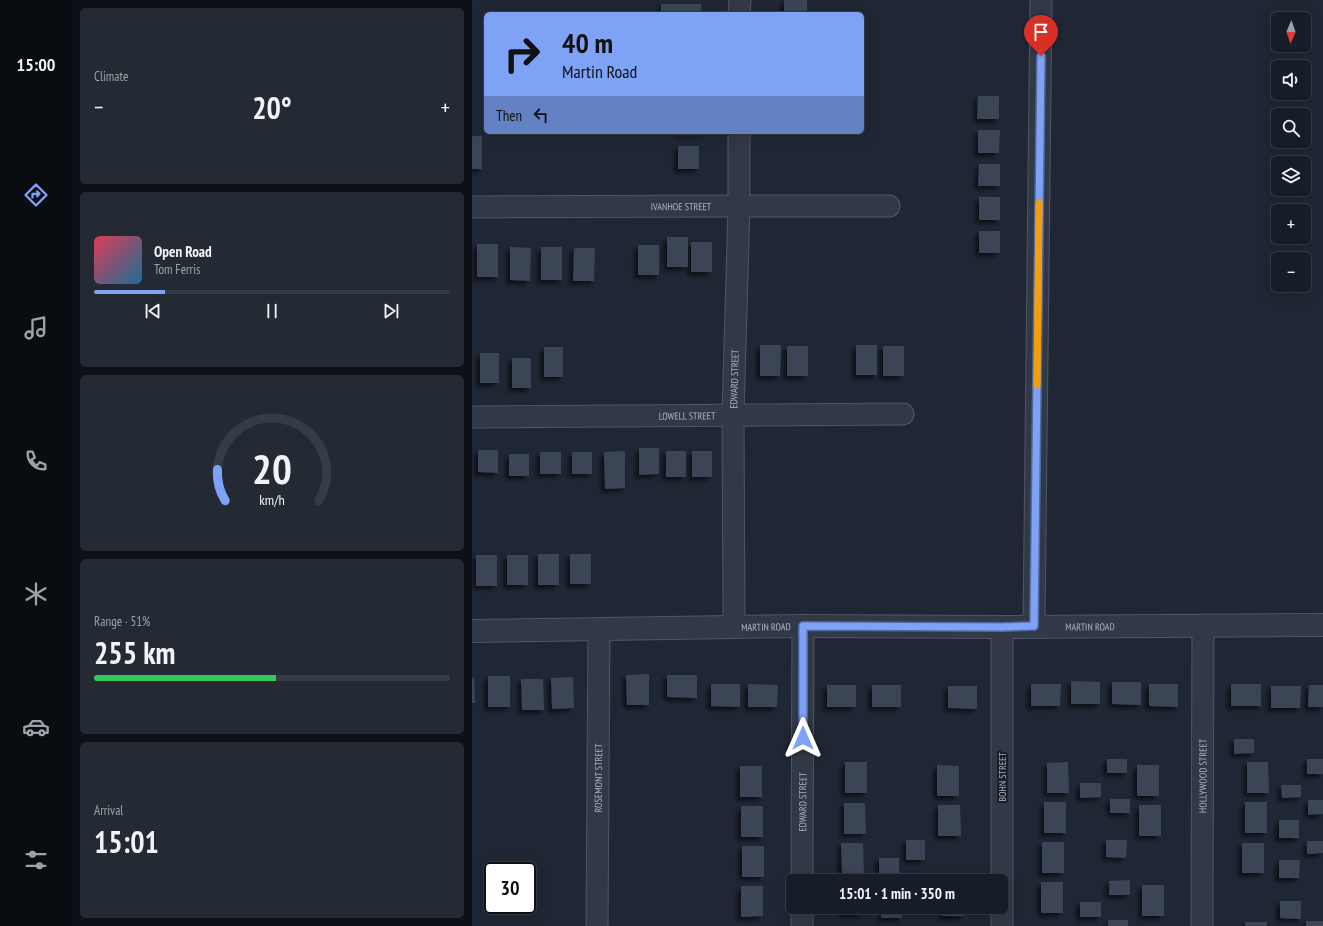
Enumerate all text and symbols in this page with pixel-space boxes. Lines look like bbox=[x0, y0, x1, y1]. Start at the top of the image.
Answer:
north arrow bbox=[1271, 12, 1311, 52]
map controls bbox=[1271, 12, 1311, 292]
pin bbox=[1024, 15, 1058, 56]
icon: arrive bbox=[1030, 21, 1052, 43]
text: 40 m bbox=[562, 24, 613, 61]
icon: right bbox=[496, 28, 548, 80]
text: 15:00 bbox=[17, 53, 55, 76]
text: Martin Road bbox=[562, 60, 637, 83]
button: sound bbox=[1271, 60, 1311, 100]
text: Climate bbox=[94, 68, 128, 85]
text: 20° bbox=[252, 88, 292, 127]
text: − bbox=[94, 93, 103, 121]
text: + bbox=[441, 93, 450, 121]
icon: left bbox=[530, 104, 552, 126]
text: Then bbox=[496, 106, 522, 125]
button: search bbox=[1271, 108, 1311, 148]
button: layers bbox=[1271, 156, 1311, 196]
icon: directions bbox=[22, 181, 50, 209]
street label: IVANHOE STREET bbox=[651, 200, 712, 213]
button: + bbox=[1271, 204, 1311, 244]
text: Open Road bbox=[154, 242, 212, 261]
button: − bbox=[1271, 252, 1311, 292]
text: Tom Ferris bbox=[154, 261, 200, 278]
icon: previous bbox=[142, 300, 164, 322]
icon: pause bbox=[261, 300, 283, 322]
icon: next bbox=[380, 300, 402, 322]
icon: music bbox=[22, 314, 50, 342]
street label: EDWARD STREET bbox=[727, 349, 741, 409]
street label: LOWELL STREET bbox=[659, 409, 716, 422]
text: 20 bbox=[252, 442, 292, 495]
icon: phone bbox=[22, 447, 50, 475]
text: km/h bbox=[259, 490, 285, 509]
icon: climate bbox=[22, 580, 50, 608]
text: Range · 51% bbox=[94, 613, 150, 630]
street label: MARTIN ROAD bbox=[741, 620, 791, 633]
street label: MARTIN ROAD bbox=[1065, 620, 1115, 633]
text: 255 km bbox=[94, 633, 175, 672]
icon: car bbox=[22, 713, 50, 741]
position arrow bbox=[782, 717, 824, 759]
street label: HOLLYWOOD STREET bbox=[1196, 738, 1209, 813]
street label: ROSEMONT STREET bbox=[591, 743, 605, 812]
street label: BOHN STREET bbox=[996, 752, 1009, 802]
street label: EDWARD STREET bbox=[796, 772, 809, 832]
text: Arrival bbox=[94, 802, 123, 819]
text: 15:01 bbox=[94, 822, 159, 861]
icon: filters bbox=[22, 846, 50, 874]
speed limit sign: 30 bbox=[484, 862, 536, 914]
text: 15:01 · 1 min · 350 m bbox=[839, 884, 955, 903]

